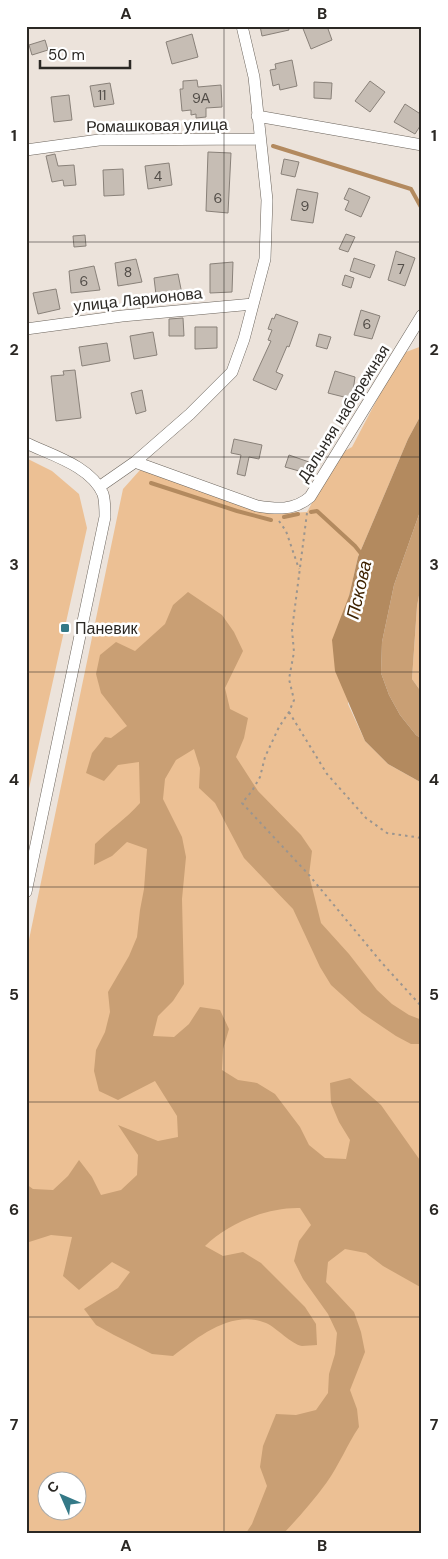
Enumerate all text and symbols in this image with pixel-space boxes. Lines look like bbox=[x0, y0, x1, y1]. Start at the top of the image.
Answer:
text: A bbox=[120, 3, 132, 24]
text: B bbox=[317, 3, 327, 24]
scale bar bbox=[40, 38, 130, 70]
text: 50 m bbox=[48, 45, 85, 65]
house number: 11 bbox=[98, 86, 106, 104]
house number: 9А bbox=[192, 89, 211, 107]
street label: Ромашковая улица bbox=[86, 114, 228, 137]
text: 1 bbox=[11, 125, 17, 146]
text: 1 bbox=[431, 125, 437, 146]
house number: 4 bbox=[154, 167, 163, 185]
house number: 6 bbox=[214, 189, 222, 207]
house number: 9 bbox=[301, 197, 310, 215]
house number: 7 bbox=[397, 260, 405, 278]
house number: 8 bbox=[124, 263, 132, 281]
house number: 6 bbox=[80, 272, 88, 290]
street label: улица Ларионова bbox=[73, 282, 204, 317]
house number: 6 bbox=[363, 315, 371, 333]
text: 2 bbox=[9, 339, 19, 360]
text: 2 bbox=[429, 339, 439, 360]
street label: Дальняя набережная bbox=[293, 341, 394, 486]
text: 3 bbox=[9, 554, 19, 575]
text: 3 bbox=[429, 554, 439, 575]
water label: Пскова bbox=[341, 558, 377, 622]
place label: Паневик bbox=[75, 618, 139, 639]
marker: Паневик bbox=[59, 622, 71, 634]
text: 4 bbox=[9, 769, 19, 790]
text: 4 bbox=[429, 769, 439, 790]
text: 5 bbox=[9, 984, 19, 1005]
text: 5 bbox=[429, 984, 439, 1005]
text: 6 bbox=[9, 1199, 19, 1220]
text: 6 bbox=[429, 1199, 439, 1220]
text: 7 bbox=[10, 1414, 19, 1435]
text: 7 bbox=[430, 1414, 439, 1435]
north arrow bbox=[38, 1472, 88, 1522]
text: С bbox=[43, 1477, 63, 1497]
text: A bbox=[120, 1535, 132, 1556]
text: B bbox=[317, 1535, 327, 1556]

